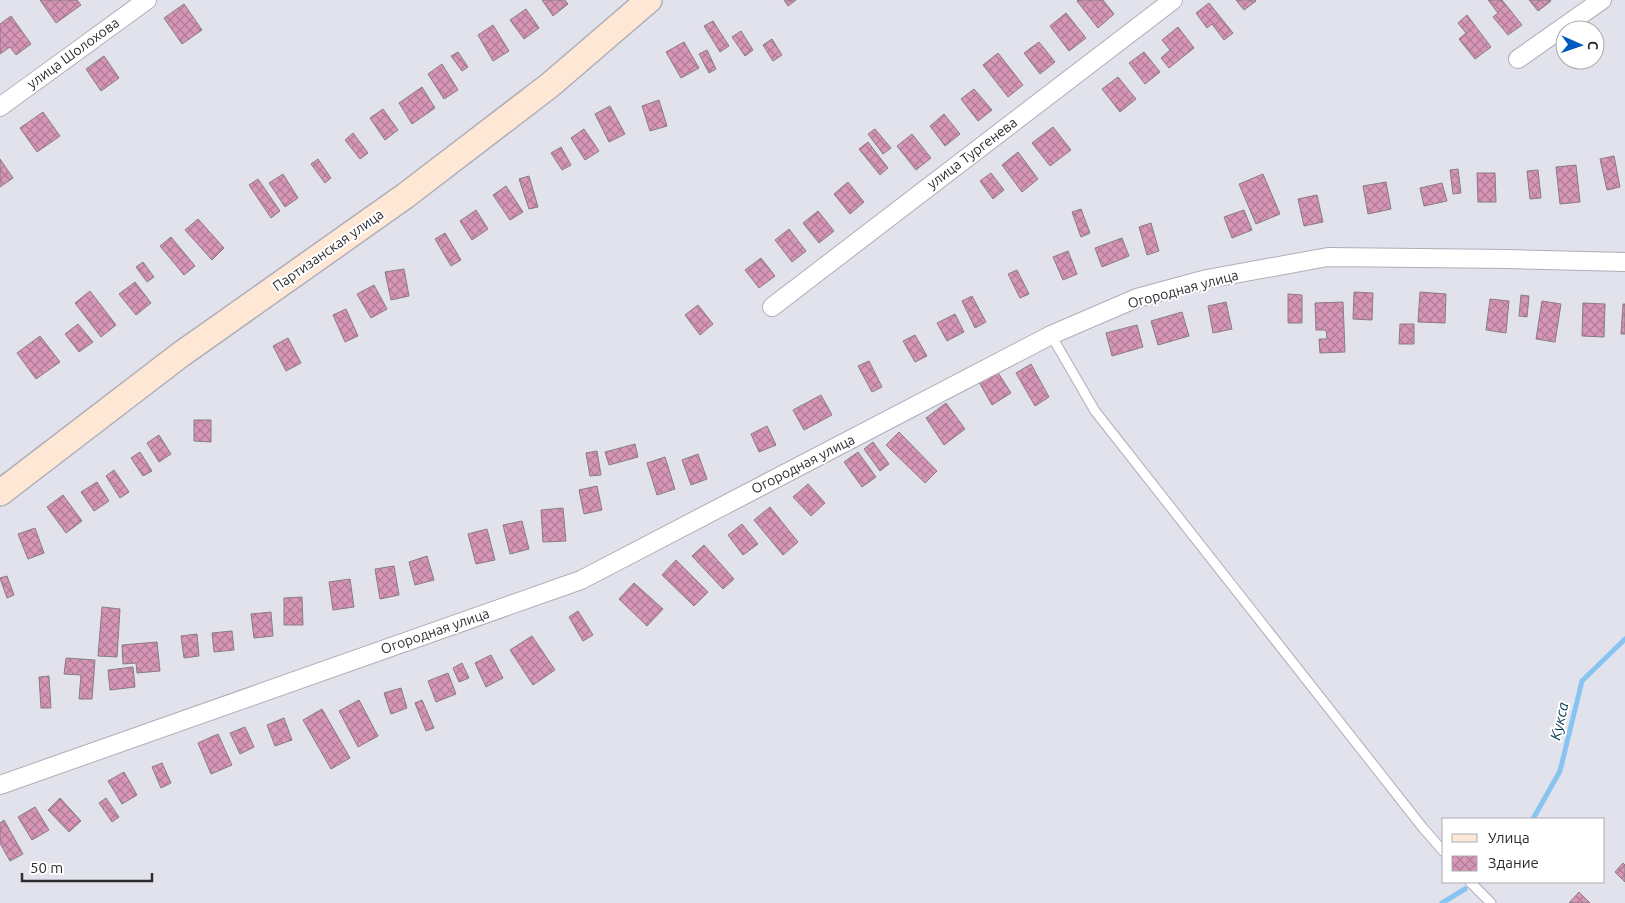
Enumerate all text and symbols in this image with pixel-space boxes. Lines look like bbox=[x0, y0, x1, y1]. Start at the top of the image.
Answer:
street label: улица Шолохова bbox=[24, 14, 122, 92]
north arrow bbox=[1555, 20, 1605, 70]
text: С bbox=[1585, 41, 1601, 50]
street label: улица Тургенева bbox=[924, 114, 1020, 192]
street label: Партизанская улица bbox=[270, 206, 386, 294]
street label: Огородная улица bbox=[1126, 267, 1240, 311]
street label: Огородная улица bbox=[749, 431, 857, 497]
street label: Огородная улица bbox=[379, 605, 491, 657]
water label: Кукса bbox=[1546, 700, 1572, 742]
legend bbox=[1442, 818, 1605, 883]
text: Улица bbox=[1488, 829, 1530, 846]
scale bar bbox=[22, 850, 152, 882]
text: Здание bbox=[1488, 854, 1539, 871]
text: 50 m bbox=[30, 859, 63, 876]

